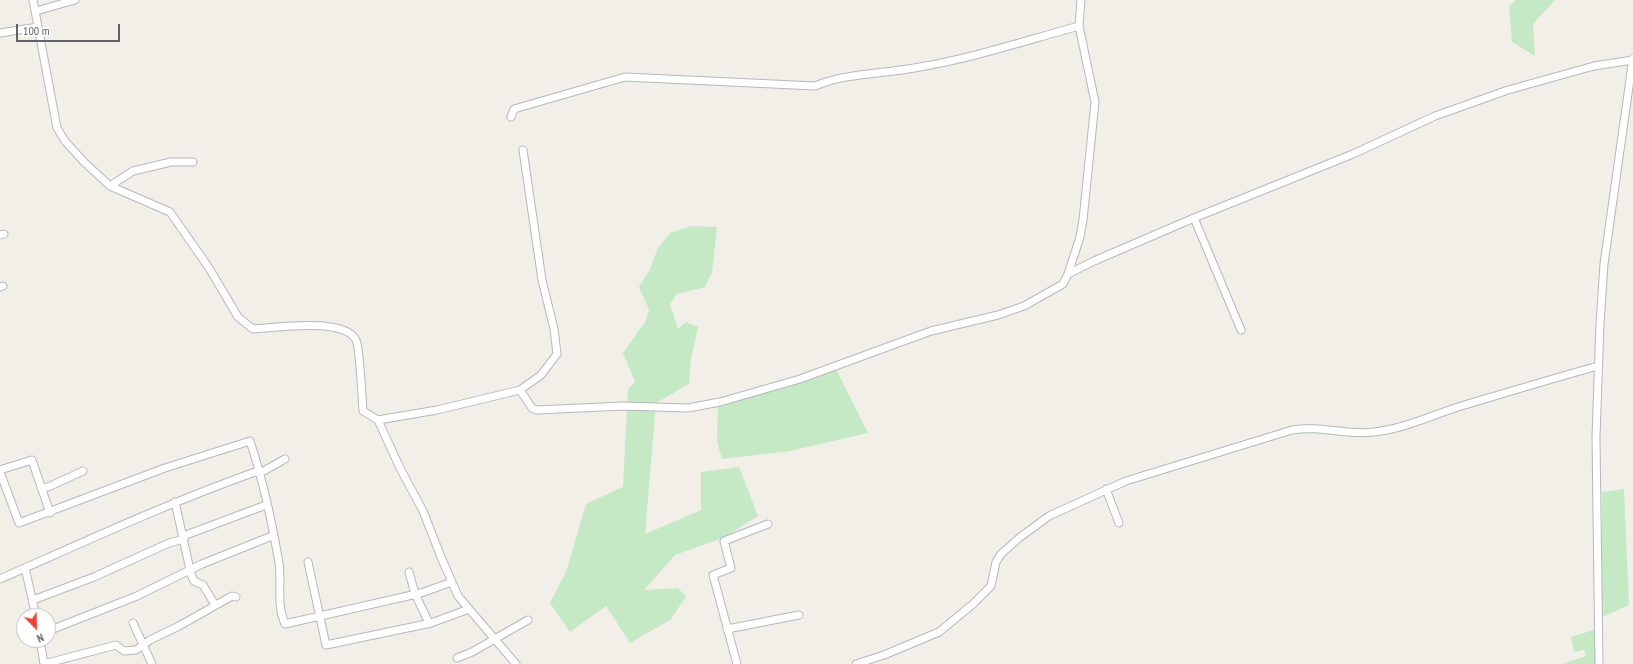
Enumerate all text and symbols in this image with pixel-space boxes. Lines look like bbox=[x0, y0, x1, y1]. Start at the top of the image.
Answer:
scale bar bbox=[18, 16, 122, 42]
text: 100 m bbox=[23, 23, 50, 38]
north arrow bbox=[16, 608, 56, 648]
text: N bbox=[35, 631, 46, 646]

